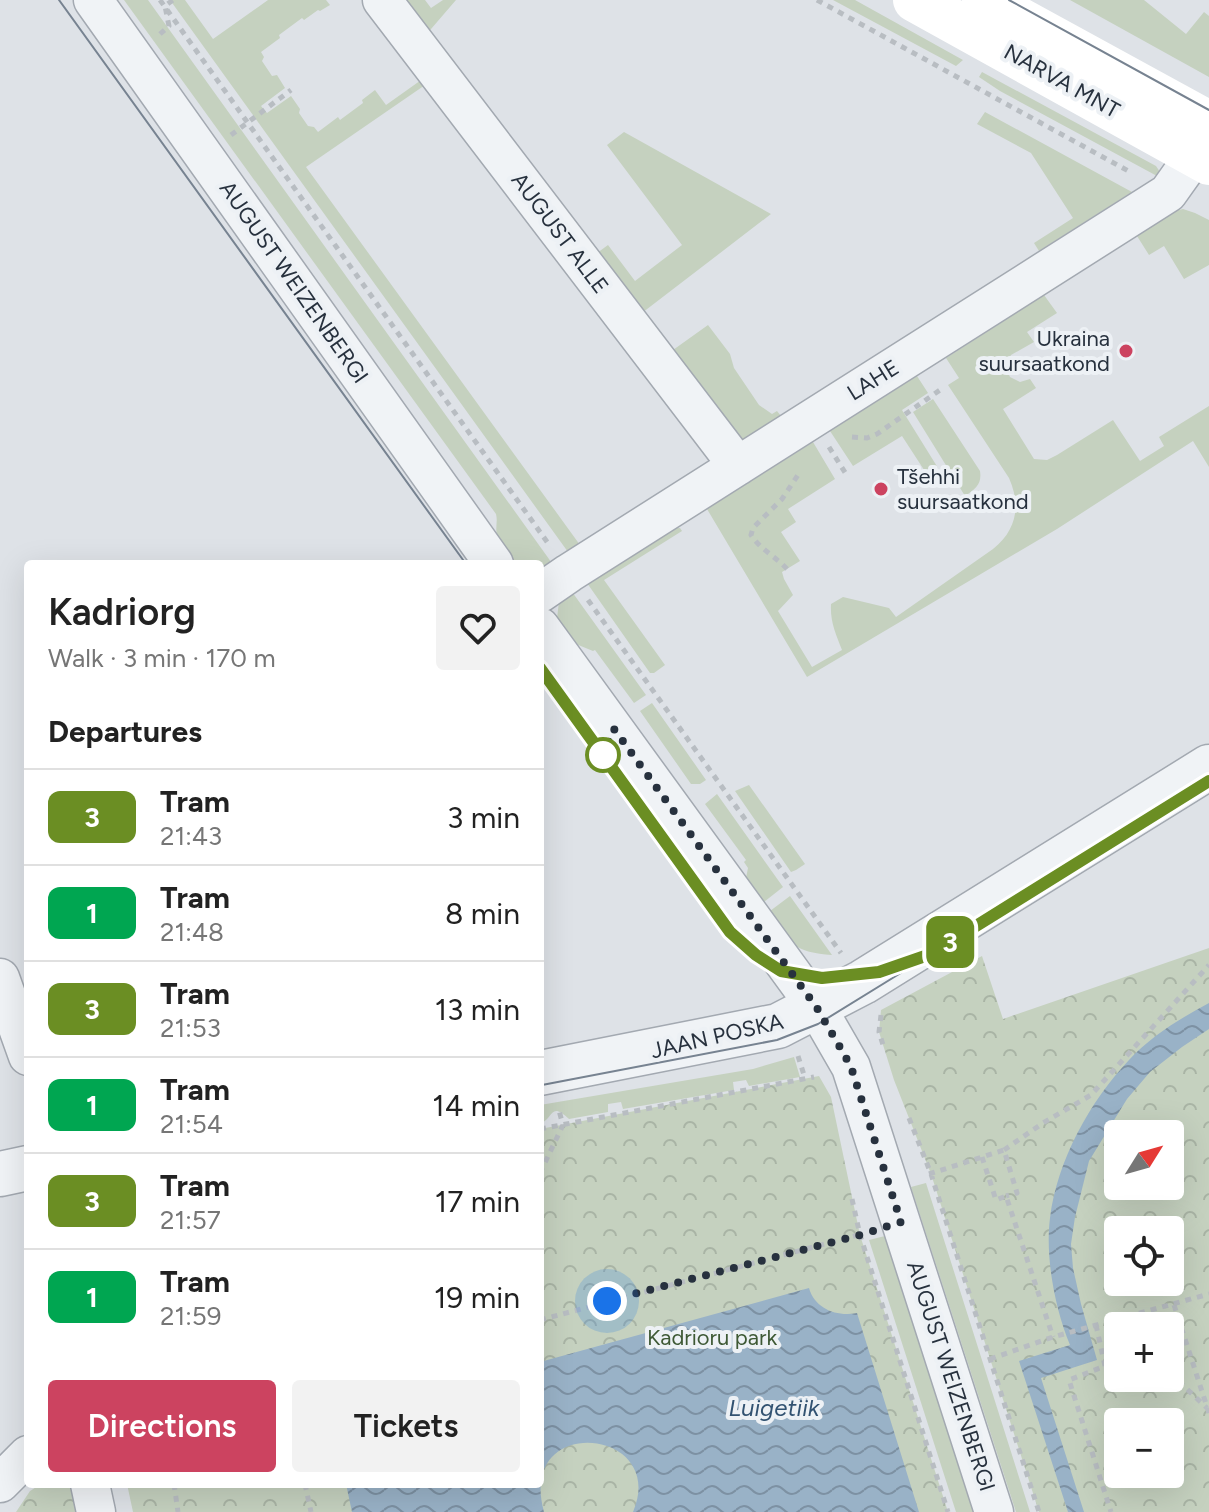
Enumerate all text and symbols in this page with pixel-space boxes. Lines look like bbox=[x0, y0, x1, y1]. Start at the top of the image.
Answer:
street label: NARVA MNT bbox=[999, 38, 1125, 124]
street label: AUGUST ALLE bbox=[506, 167, 614, 299]
street label: AUGUST WEIZENBERGI bbox=[214, 176, 374, 388]
place label: Ukraina suursaatkond bbox=[978, 325, 1110, 377]
marker: Ukraina suursaatkond bbox=[1117, 342, 1135, 360]
street label: LAHE bbox=[842, 354, 904, 406]
place label: Tšehhi suursaatkond bbox=[897, 463, 1029, 515]
marker: Tšehhi suursaatkond bbox=[872, 480, 890, 498]
button: heart bbox=[436, 586, 520, 670]
text: Kadriorg bbox=[48, 589, 196, 635]
text: Walk · 3 min · 170 m bbox=[48, 642, 276, 674]
text: Departures bbox=[48, 713, 202, 750]
unlabelled marker bbox=[586, 738, 620, 772]
text: Tram bbox=[160, 783, 230, 820]
text: 3 min bbox=[447, 799, 520, 836]
text: 3 bbox=[84, 800, 100, 834]
text: 21:43 bbox=[160, 820, 222, 852]
text: Tram bbox=[160, 879, 230, 916]
text: 8 min bbox=[445, 895, 520, 932]
text: 1 bbox=[86, 896, 98, 930]
text: 21:48 bbox=[160, 916, 224, 948]
line badge: 3 bbox=[924, 916, 976, 968]
text: 3 bbox=[942, 925, 958, 959]
text: Tram bbox=[160, 975, 230, 1012]
text: 13 min bbox=[435, 991, 520, 1028]
text: 3 bbox=[84, 992, 100, 1026]
street label: JAAN POSKA bbox=[648, 1008, 786, 1064]
text: 21:53 bbox=[160, 1012, 221, 1044]
text: Tram bbox=[160, 1071, 230, 1108]
text: 14 min bbox=[432, 1087, 520, 1124]
text: 1 bbox=[86, 1088, 98, 1122]
text: 21:54 bbox=[160, 1108, 223, 1140]
north arrow bbox=[1104, 1120, 1184, 1200]
map controls bbox=[1104, 1120, 1184, 1488]
text: Tram bbox=[160, 1167, 230, 1204]
text: 17 min bbox=[435, 1183, 520, 1220]
text: 3 bbox=[84, 1184, 100, 1218]
text: 21:57 bbox=[160, 1204, 221, 1236]
button: locate bbox=[1104, 1216, 1184, 1296]
street label: AUGUST WEIZENBERGI bbox=[901, 1257, 1001, 1495]
text: Tram bbox=[160, 1263, 230, 1300]
text: 19 min bbox=[434, 1279, 520, 1316]
text: 1 bbox=[86, 1280, 98, 1314]
your location bbox=[587, 1281, 627, 1321]
text: 21:59 bbox=[160, 1300, 222, 1332]
button: + bbox=[1104, 1312, 1184, 1392]
park label: Kadrioru park bbox=[647, 1324, 777, 1351]
button: Directions bbox=[48, 1380, 276, 1472]
button: Tickets bbox=[292, 1380, 520, 1472]
water label: Luigetiik bbox=[729, 1393, 821, 1422]
button: − bbox=[1104, 1408, 1184, 1488]

